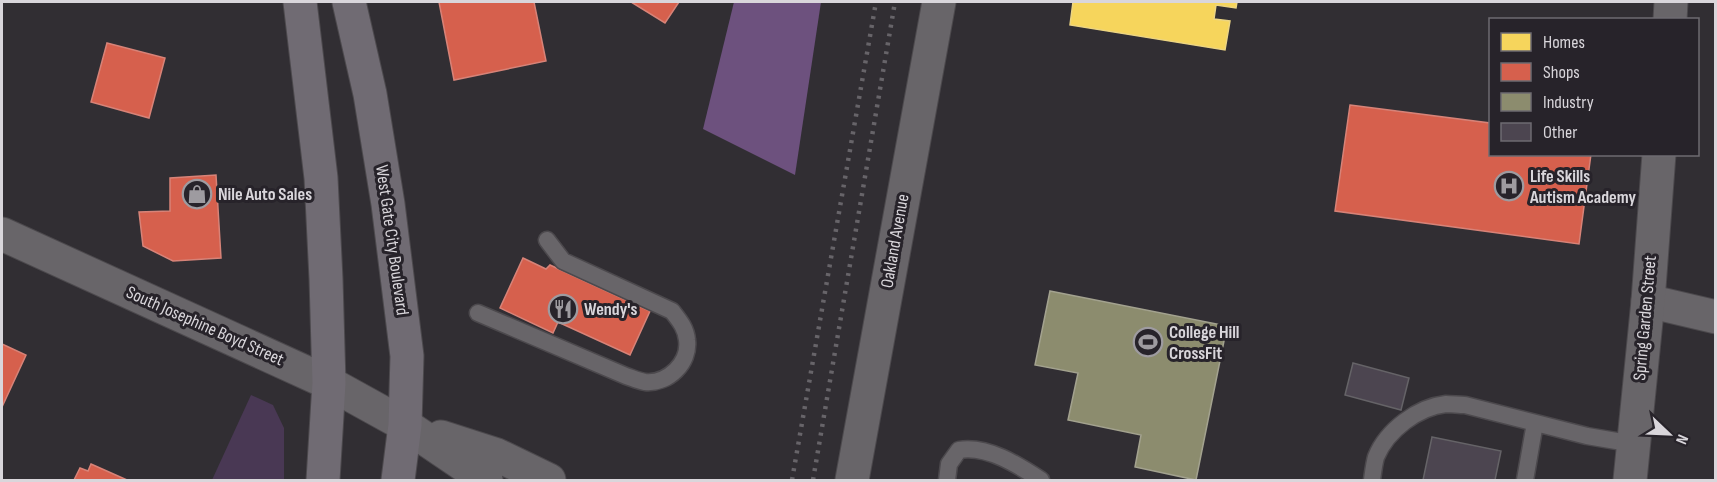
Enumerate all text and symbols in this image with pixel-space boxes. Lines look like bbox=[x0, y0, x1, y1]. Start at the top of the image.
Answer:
legend bbox=[1489, 18, 1699, 156]
text: Homes bbox=[1543, 32, 1585, 53]
text: Shops bbox=[1543, 62, 1580, 83]
text: Industry bbox=[1543, 92, 1594, 113]
text: Other bbox=[1543, 122, 1577, 143]
street label: West Gate City Boulevard bbox=[371, 163, 413, 317]
place label: Life Skills Autism Academy bbox=[1529, 166, 1637, 208]
hospital icon: Life Skills Autism Academy bbox=[1493, 170, 1525, 202]
shop icon: Nile Auto Sales bbox=[181, 178, 213, 210]
place label: Nile Auto Sales bbox=[218, 184, 312, 205]
street label: Oakland Avenue bbox=[876, 192, 914, 290]
street label: Spring Garden Street bbox=[1629, 254, 1661, 381]
street label: South Josephine Boyd Street bbox=[123, 282, 288, 370]
restaurant icon: Wendy's bbox=[547, 293, 579, 325]
place label: Wendy's bbox=[584, 299, 637, 320]
place label: College Hill CrossFit bbox=[1169, 322, 1239, 364]
sports icon: College Hill CrossFit bbox=[1132, 326, 1164, 358]
north arrow bbox=[1639, 404, 1699, 464]
text: N bbox=[1671, 432, 1692, 447]

